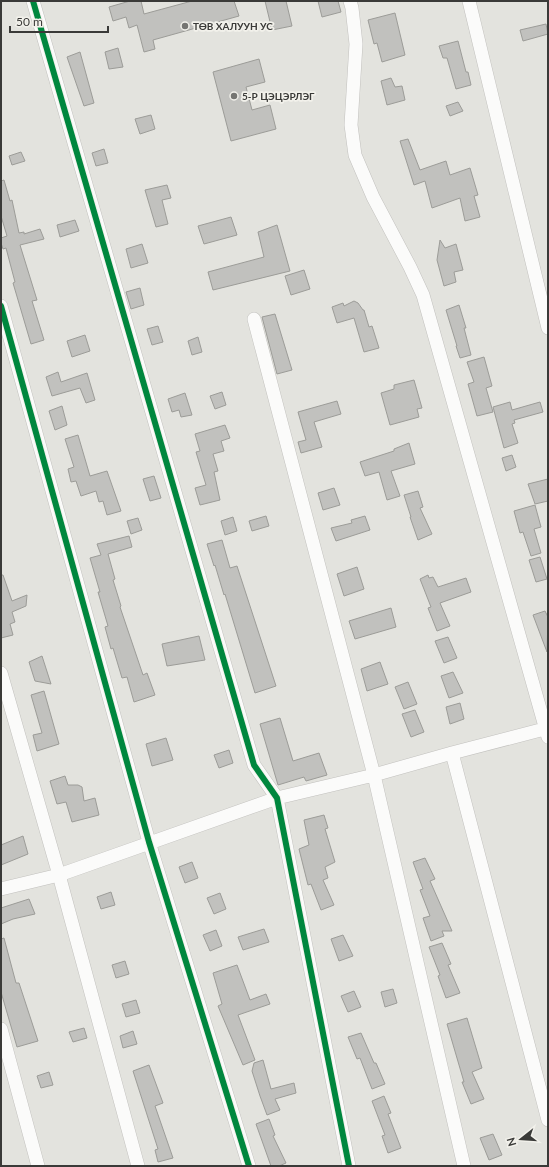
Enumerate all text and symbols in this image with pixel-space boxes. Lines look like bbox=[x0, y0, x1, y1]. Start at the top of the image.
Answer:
scale bar bbox=[10, 8, 108, 34]
text: 50 m bbox=[16, 14, 43, 29]
place label: ТӨВ ХАЛУУН УС bbox=[193, 20, 273, 32]
marker: ТӨВ ХАЛУУН УС bbox=[180, 21, 190, 31]
place label: 5-Р ЦЭЦЭРЛЭГ bbox=[242, 90, 315, 102]
marker: 5-Р ЦЭЦЭРЛЭГ bbox=[229, 91, 239, 101]
north arrow bbox=[501, 1119, 541, 1159]
text: N bbox=[504, 1136, 518, 1148]

